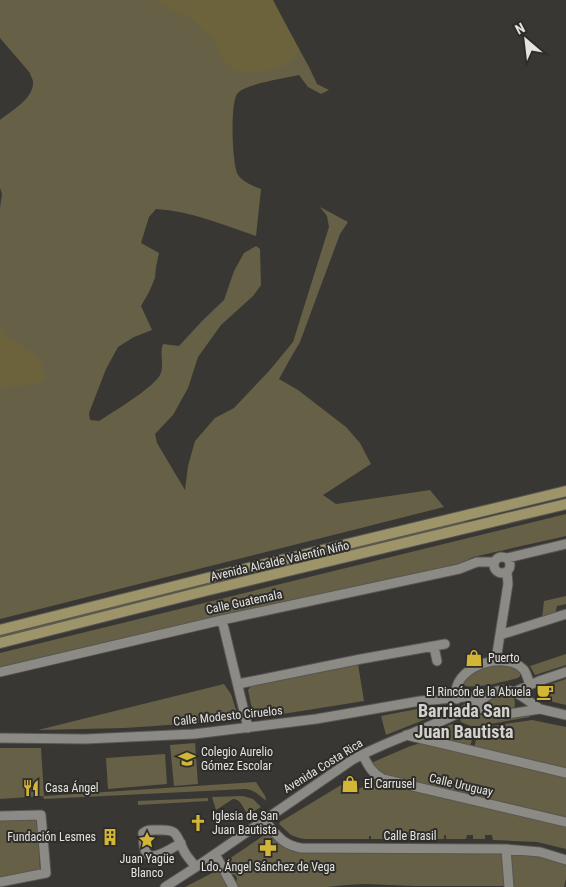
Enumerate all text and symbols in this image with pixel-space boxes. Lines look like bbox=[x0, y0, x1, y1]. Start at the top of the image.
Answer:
north arrow bbox=[501, 15, 551, 65]
text: N bbox=[512, 19, 527, 38]
street label: Avenida Alcalde Valentín Niño bbox=[209, 538, 351, 584]
street label: Calle Guatemala bbox=[205, 587, 284, 617]
shop icon: Puerto bbox=[464, 648, 484, 668]
place label: Puerto bbox=[488, 651, 519, 665]
cafe icon: El Rincón de la Abuela bbox=[535, 682, 555, 702]
place label: El Rincón de la Abuela bbox=[426, 685, 531, 699]
district label: Barriada San Juan Bautista bbox=[415, 700, 513, 742]
street label: Calle Modesto Ciruelos bbox=[173, 703, 283, 729]
street label: Avenida Costa Rica bbox=[281, 736, 366, 796]
place label: Colegio Aurelio Gómez Escolar bbox=[201, 745, 273, 773]
school or university icon: Colegio Aurelio Gómez Escolar bbox=[177, 749, 197, 769]
street label: Calle Uruguay bbox=[428, 771, 494, 799]
shop icon: El Carrusel bbox=[340, 774, 360, 794]
place label: El Carrusel bbox=[364, 777, 415, 791]
restaurant icon: Casa Ángel bbox=[21, 778, 41, 798]
place label: Casa Ángel bbox=[45, 780, 99, 795]
place label: Iglesia de San Juan Bautista bbox=[212, 809, 278, 837]
church icon: Iglesia de San Juan Bautista bbox=[188, 813, 208, 833]
building icon: Fundación Lesmes bbox=[100, 827, 120, 847]
street label: Calle Brasil bbox=[383, 829, 437, 843]
place label: Fundación Lesmes bbox=[7, 830, 96, 844]
place icon: Juan Yagüe Blanco bbox=[137, 830, 157, 850]
pharmacy icon: Ldo. Ángel Sánchez de Vega bbox=[258, 838, 278, 858]
place label: Juan Yagüe Blanco bbox=[120, 852, 175, 880]
place label: Ldo. Ángel Sánchez de Vega bbox=[201, 859, 335, 874]

